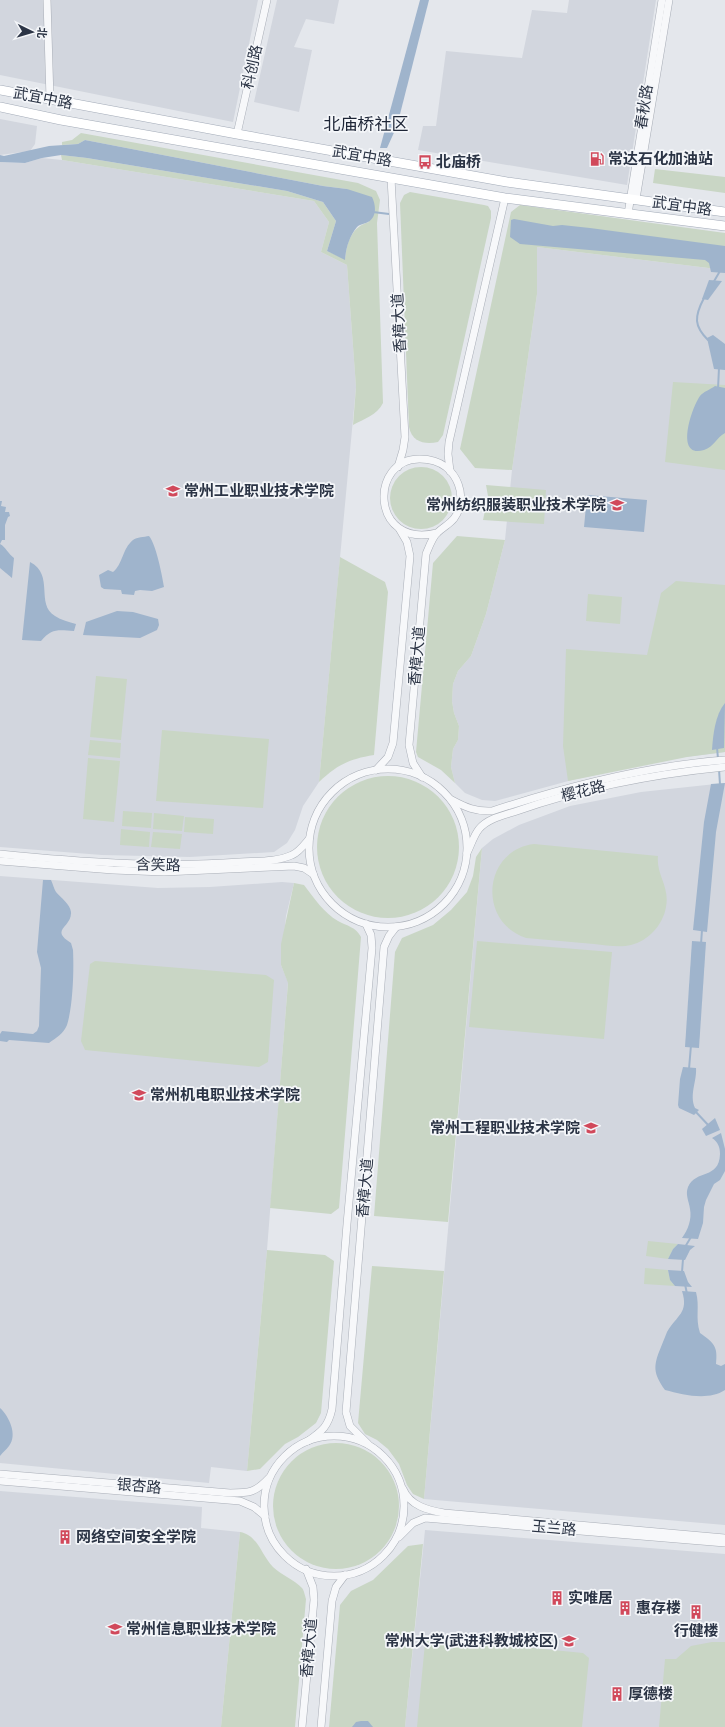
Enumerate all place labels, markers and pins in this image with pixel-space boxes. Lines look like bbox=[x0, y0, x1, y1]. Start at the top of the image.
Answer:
place label: 常达石化加油站 bbox=[608, 149, 713, 168]
fuel station icon: 常达石化加油站 bbox=[589, 151, 605, 167]
place label: 北庙桥 bbox=[436, 152, 481, 171]
bus stop icon: 北庙桥 bbox=[417, 154, 433, 170]
place label: 常州工业职业技术学院 bbox=[184, 481, 334, 500]
school or university icon: 常州工业职业技术学院 bbox=[165, 483, 181, 499]
place label: 常州纺织服装职业技术学院 bbox=[426, 495, 606, 514]
school or university icon: 常州纺织服装职业技术学院 bbox=[609, 497, 625, 513]
place label: 常州机电职业技术学院 bbox=[150, 1085, 300, 1104]
school or university icon: 常州机电职业技术学院 bbox=[131, 1087, 147, 1103]
place label: 常州工程职业技术学院 bbox=[430, 1118, 580, 1137]
school or university icon: 常州工程职业技术学院 bbox=[583, 1120, 599, 1136]
place label: 网络空间安全学院 bbox=[76, 1527, 196, 1546]
building icon: 网络空间安全学院 bbox=[57, 1529, 73, 1545]
place label: 实唯居 bbox=[568, 1588, 613, 1607]
building icon: 实唯居 bbox=[549, 1590, 565, 1606]
place label: 惠存楼 bbox=[636, 1598, 681, 1617]
building icon: 惠存楼 bbox=[617, 1600, 633, 1616]
building icon: 行健楼 bbox=[688, 1604, 704, 1620]
place label: 常州信息职业技术学院 bbox=[126, 1619, 276, 1638]
school or university icon: 常州信息职业技术学院 bbox=[107, 1621, 123, 1637]
place label: 行健楼 bbox=[673, 1621, 719, 1640]
place label: 常州大学(武进科教城校区) bbox=[385, 1631, 558, 1650]
school or university icon: 常州大学(武进科教城校区) bbox=[561, 1633, 577, 1649]
place label: 厚德楼 bbox=[628, 1684, 673, 1703]
building icon: 厚德楼 bbox=[609, 1686, 625, 1702]

